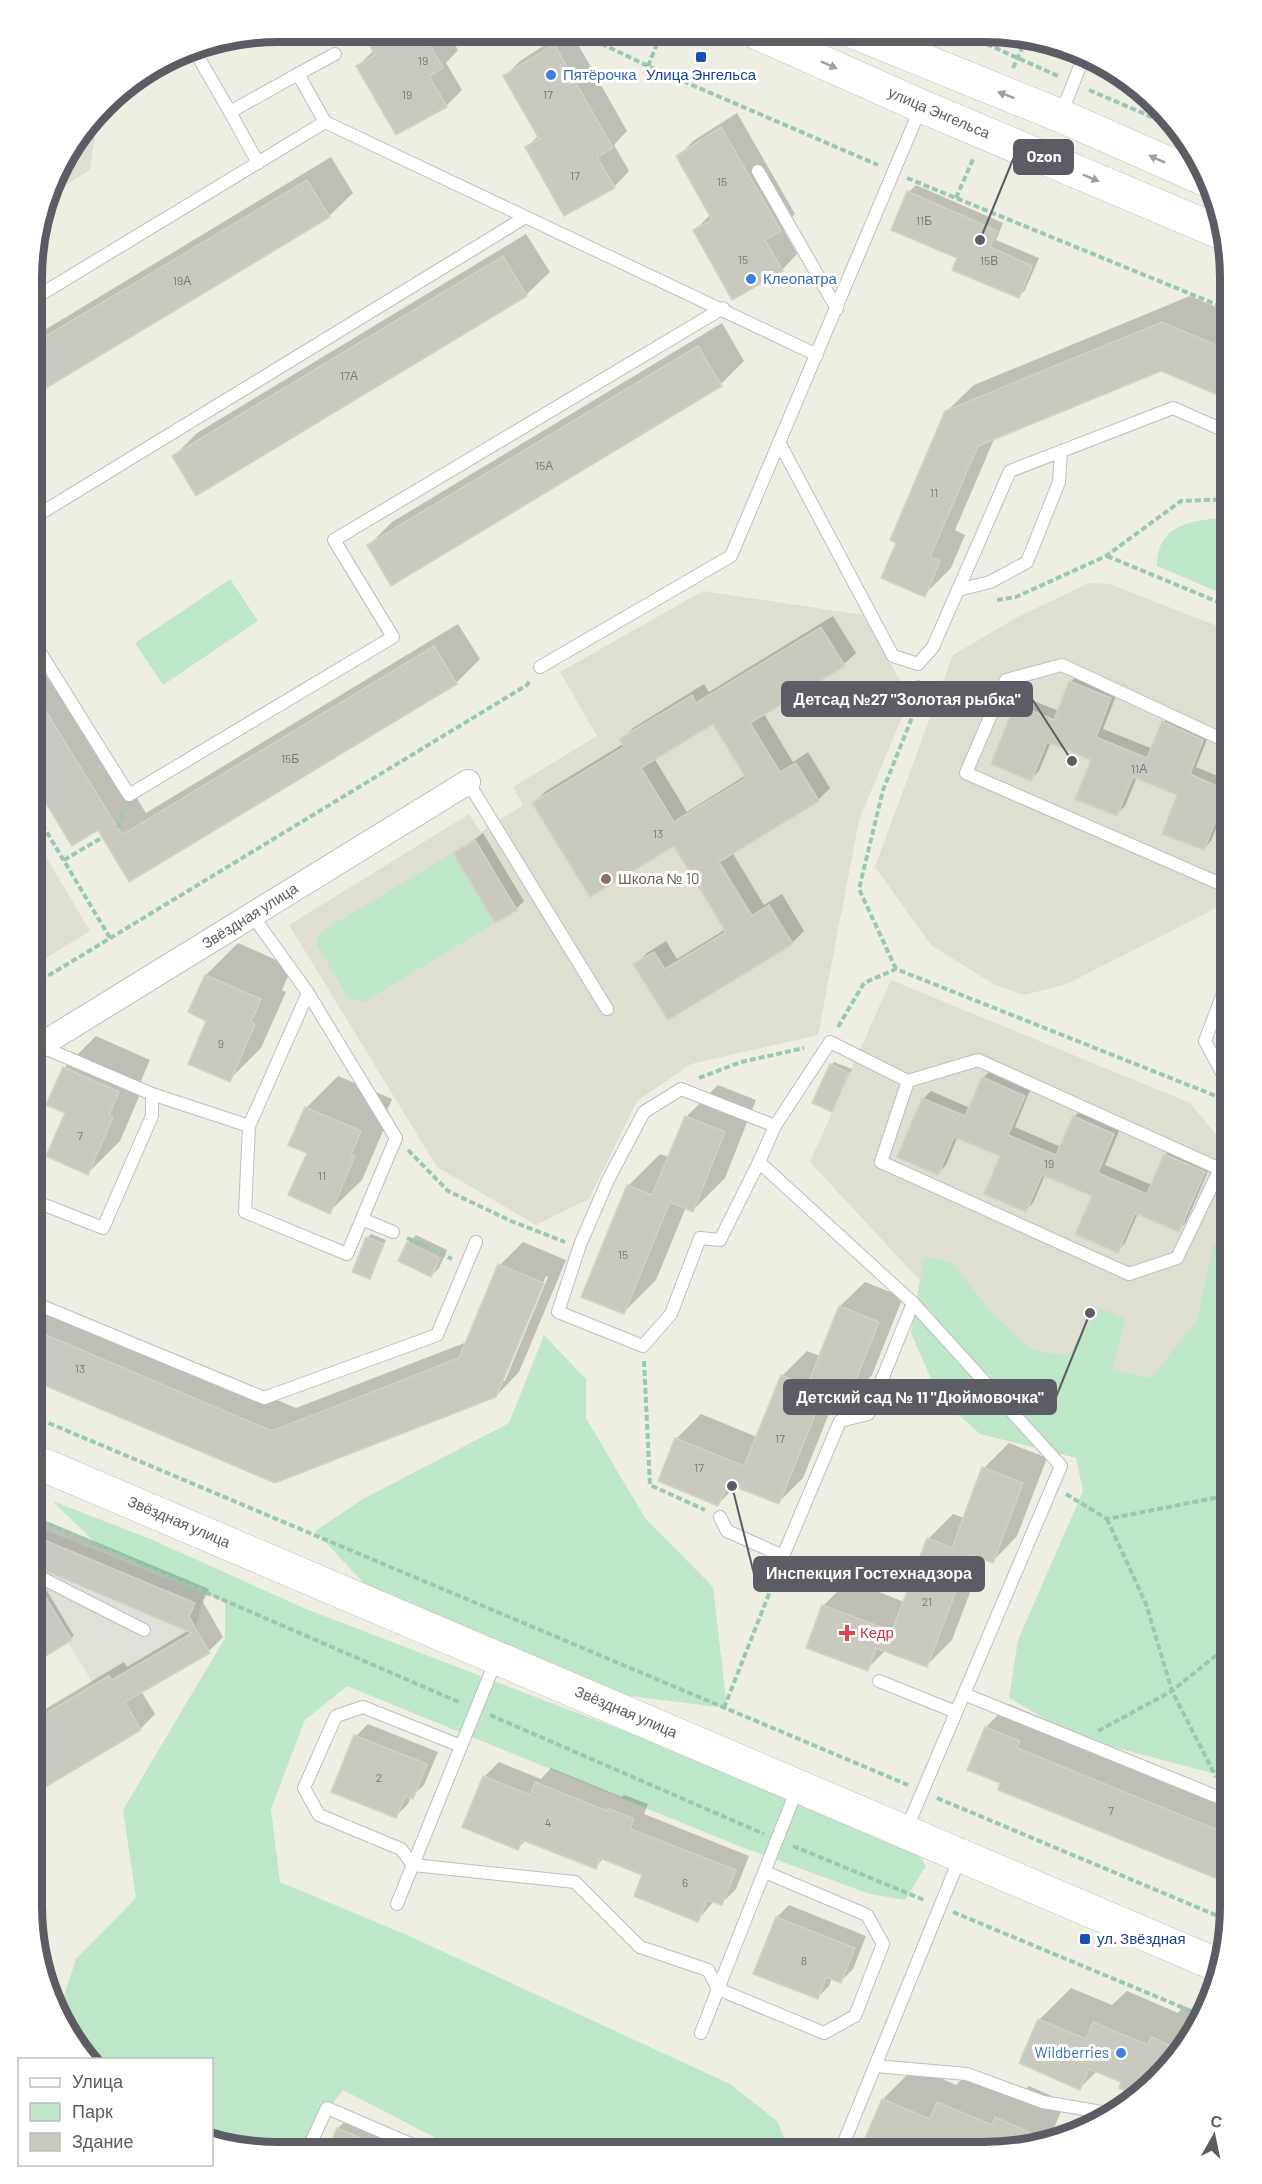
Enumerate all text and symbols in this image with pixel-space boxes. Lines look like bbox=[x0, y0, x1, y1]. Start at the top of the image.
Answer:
marker: Улица Энгельса bbox=[694, 50, 708, 64]
house number: 19 bbox=[418, 53, 428, 67]
one-way arrow bbox=[821, 61, 838, 70]
place label: Пятёрочка bbox=[563, 65, 637, 83]
place label: Улица Энгельса bbox=[646, 65, 757, 83]
marker: Пятёрочка bbox=[544, 68, 558, 82]
street label: улица Энгельса bbox=[886, 83, 994, 142]
house number: 19 bbox=[402, 87, 412, 101]
house number: 17 bbox=[543, 87, 553, 101]
one-way arrow bbox=[997, 90, 1015, 100]
callout: Ozon bbox=[1014, 140, 1073, 174]
text: Ozon bbox=[1027, 146, 1061, 165]
one-way arrow bbox=[1149, 154, 1166, 163]
house number: 17 bbox=[570, 168, 580, 182]
one-way arrow bbox=[1083, 173, 1101, 183]
house number: 15 bbox=[717, 174, 727, 188]
house number: 11Б bbox=[916, 213, 932, 227]
house number: 15 bbox=[738, 252, 748, 266]
house number: 15В bbox=[980, 253, 998, 267]
place label: Клеопатра bbox=[763, 269, 838, 287]
marker: Клеопатра bbox=[744, 272, 758, 286]
house number: 19А bbox=[173, 273, 191, 287]
house number: 17А bbox=[340, 368, 358, 382]
house number: 15А bbox=[535, 458, 553, 472]
house number: 11 bbox=[930, 485, 938, 499]
callout: Детсад №27 "Золотая рыбка" bbox=[782, 682, 1032, 716]
text: Детсад №27 "Золотая рыбка" bbox=[794, 689, 1021, 708]
house number: 15Б bbox=[281, 751, 299, 765]
house number: 11А bbox=[1131, 761, 1147, 775]
house number: 13 bbox=[653, 826, 663, 840]
place label: Школа № 10 bbox=[618, 869, 699, 887]
marker: Школа № 10 bbox=[599, 872, 613, 886]
street label: Звёздная улица bbox=[198, 878, 301, 952]
house number: 9 bbox=[218, 1036, 224, 1050]
house number: 7 bbox=[77, 1128, 83, 1142]
house number: 19 bbox=[1044, 1156, 1054, 1170]
house number: 11 bbox=[318, 1168, 326, 1182]
house number: 15 bbox=[618, 1247, 628, 1261]
house number: 13 bbox=[75, 1361, 85, 1375]
callout: Детский сад № 11 "Дюймовочка" bbox=[784, 1380, 1056, 1414]
text: Детский сад № 11 "Дюймовочка" bbox=[796, 1387, 1044, 1406]
house number: 17 bbox=[775, 1431, 785, 1445]
house number: 17 bbox=[694, 1460, 704, 1474]
street label: Звёздная улица bbox=[125, 1491, 234, 1551]
callout: Инспекция Гостехнадзора bbox=[754, 1557, 984, 1591]
text: Инспекция Гостехнадзора bbox=[766, 1563, 972, 1582]
house number: 21 bbox=[922, 1594, 932, 1608]
place label: Кедр bbox=[860, 1623, 894, 1641]
marker: Кедр bbox=[838, 1624, 856, 1642]
street label: Звёздная улица bbox=[572, 1681, 681, 1741]
house number: 2 bbox=[376, 1770, 382, 1784]
house number: 7 bbox=[1108, 1803, 1114, 1817]
house number: 4 bbox=[545, 1815, 551, 1829]
house number: 6 bbox=[682, 1875, 688, 1889]
place label: ул. Звёздная bbox=[1097, 1929, 1186, 1947]
marker: ул. Звёздная bbox=[1078, 1932, 1092, 1946]
house number: 8 bbox=[801, 1953, 807, 1967]
place label: Wildberries bbox=[1034, 2043, 1109, 2061]
marker: Wildberries bbox=[1114, 2046, 1128, 2060]
legend bbox=[18, 2058, 213, 2166]
text: Улица bbox=[72, 2070, 124, 2092]
text: Парк bbox=[72, 2100, 113, 2122]
north arrow bbox=[1184, 2106, 1244, 2166]
text: С bbox=[1209, 2110, 1224, 2131]
text: Здание bbox=[72, 2130, 133, 2152]

